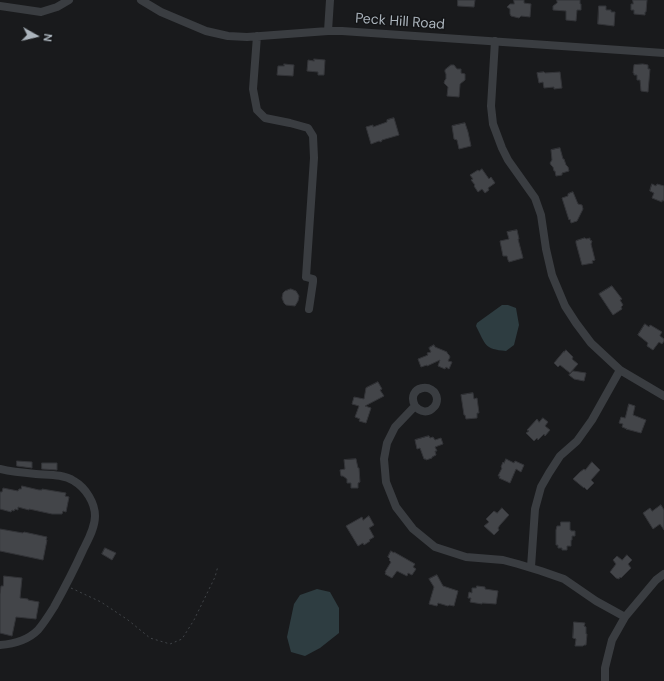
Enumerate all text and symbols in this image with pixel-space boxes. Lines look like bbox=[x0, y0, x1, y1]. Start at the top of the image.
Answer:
street label: Peck Hill Road bbox=[355, 10, 445, 34]
north arrow bbox=[16, 16, 56, 56]
text: N bbox=[40, 33, 55, 43]

